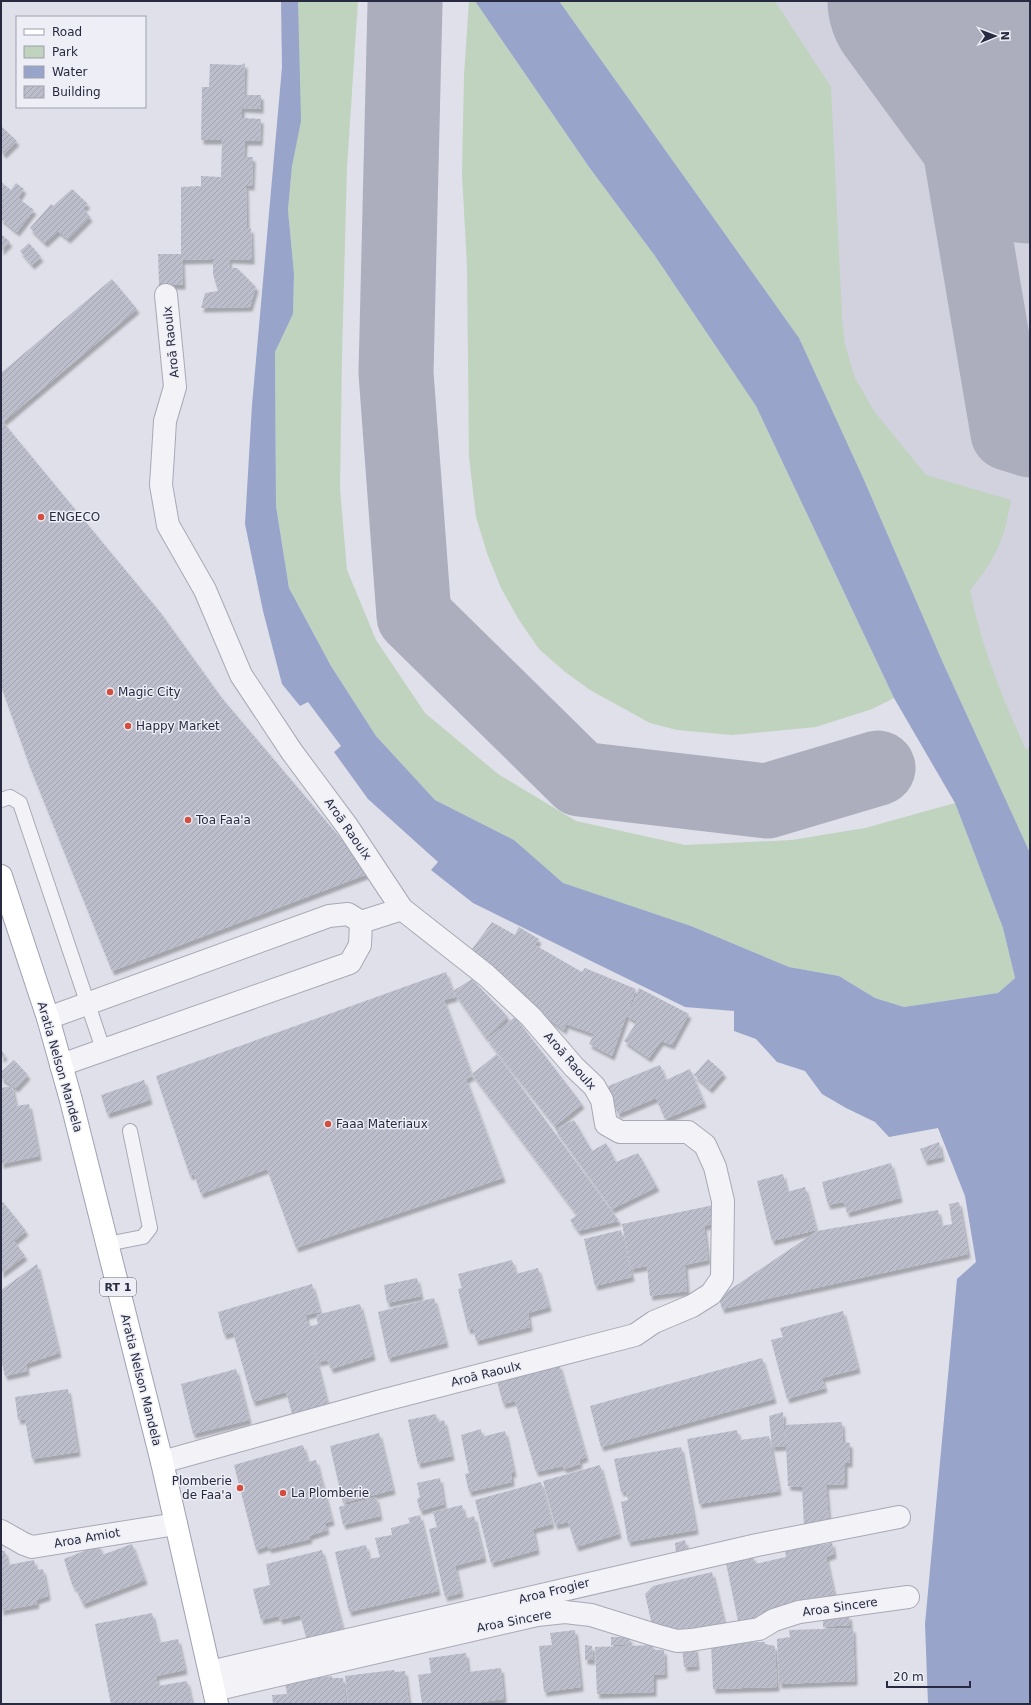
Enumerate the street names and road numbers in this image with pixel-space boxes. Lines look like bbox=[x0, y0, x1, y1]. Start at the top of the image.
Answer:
street label: Aroā Raoulx bbox=[160, 305, 182, 379]
street label: Aroā Raoulx bbox=[322, 795, 374, 863]
street label: Aratia Nelson Mandela bbox=[35, 1000, 85, 1134]
street label: Aroā Raoulx bbox=[541, 1029, 599, 1093]
road number: RT 1 bbox=[100, 1278, 136, 1296]
street label: Aratia Nelson Mandela bbox=[118, 1313, 164, 1447]
street label: Aroā Raoulx bbox=[449, 1358, 523, 1390]
street label: Aroa Amiot bbox=[53, 1525, 121, 1551]
street label: Aroa Frogier bbox=[517, 1575, 591, 1607]
street label: Aroa Sincere bbox=[801, 1595, 879, 1619]
street label: Aroa Sincere bbox=[475, 1607, 553, 1635]

